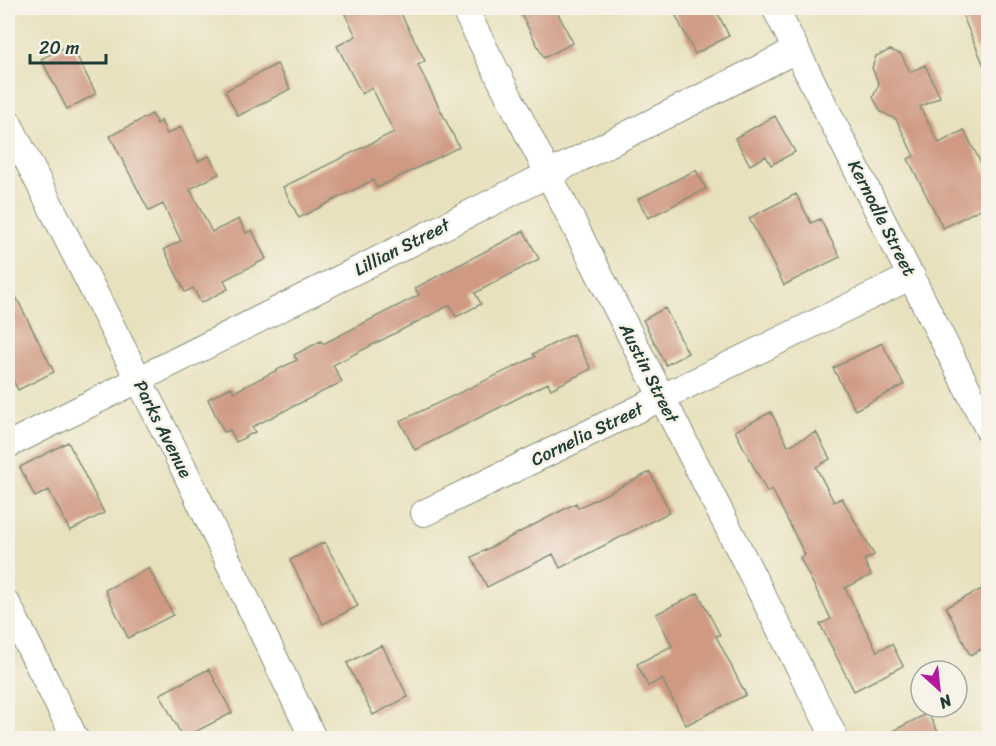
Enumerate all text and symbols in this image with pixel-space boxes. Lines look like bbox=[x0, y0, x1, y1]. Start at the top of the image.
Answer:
scale bar bbox=[30, 27, 106, 65]
text: 20 m bbox=[39, 32, 79, 64]
street label: Kernodle Street bbox=[839, 154, 925, 282]
street label: Lillian Street bbox=[348, 209, 456, 285]
street label: Austin Street bbox=[610, 316, 688, 429]
street label: Parks Avenue bbox=[125, 374, 202, 484]
street label: Cornelia Street bbox=[525, 392, 650, 475]
north arrow bbox=[909, 659, 969, 719]
text: N bbox=[933, 686, 958, 718]

